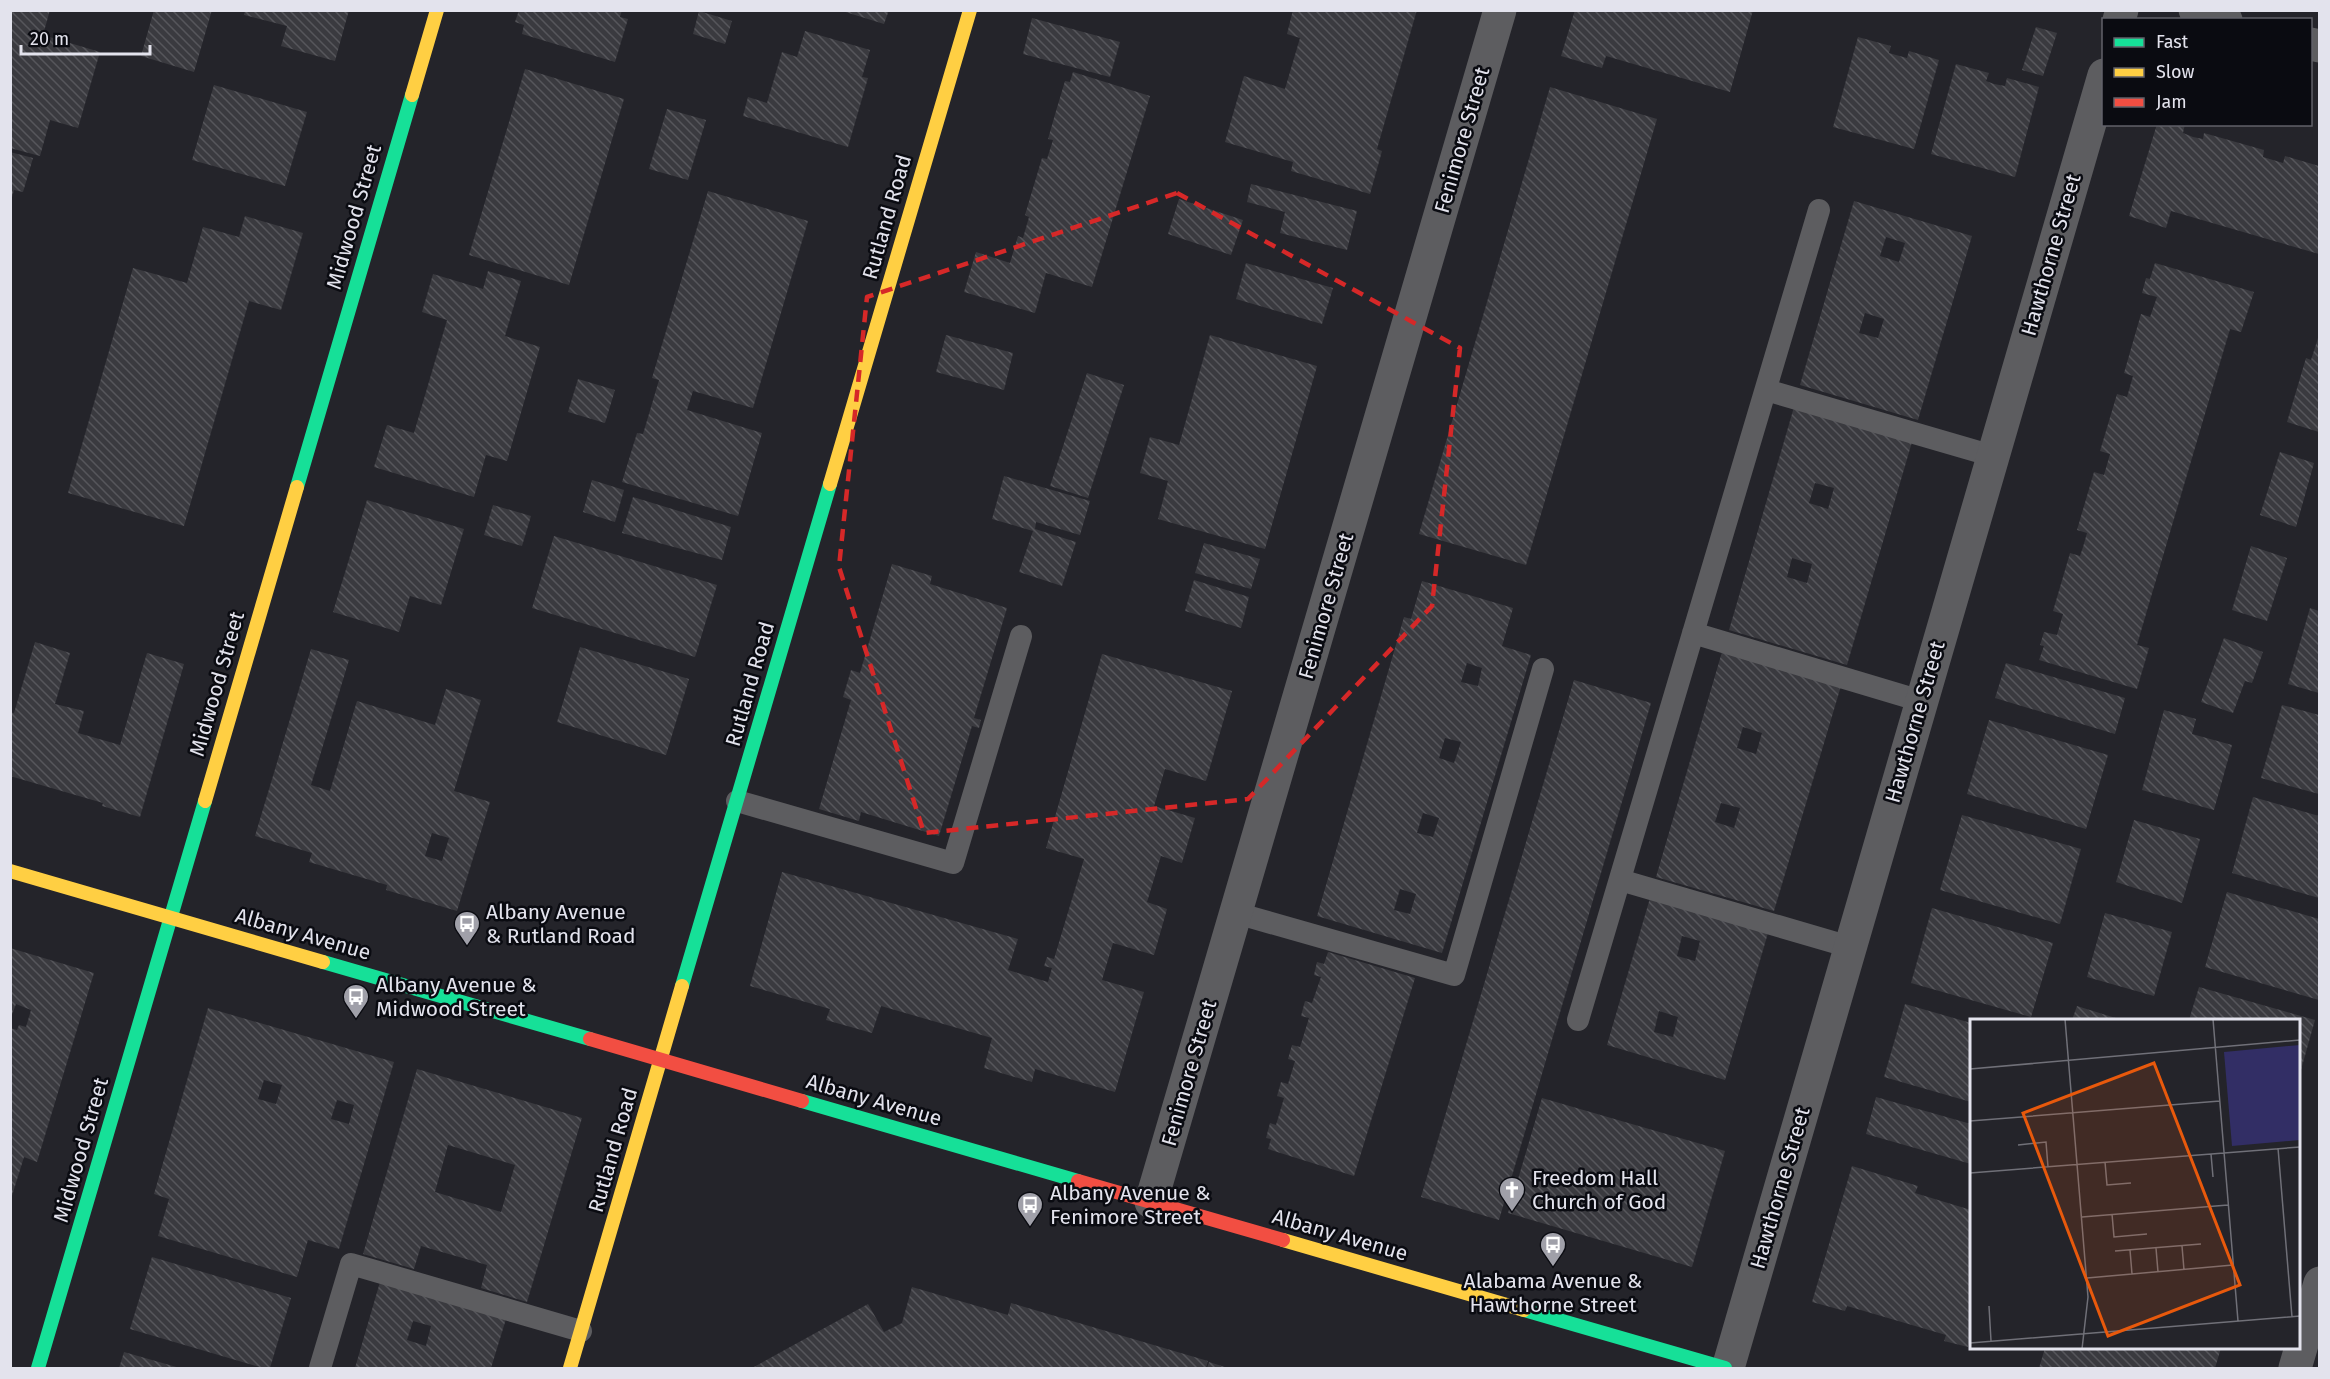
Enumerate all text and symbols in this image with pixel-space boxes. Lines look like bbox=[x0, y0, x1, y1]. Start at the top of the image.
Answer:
scale bar bbox=[21, 18, 150, 56]
legend bbox=[2102, 18, 2312, 126]
text: 20 m bbox=[30, 28, 69, 50]
text: Fast bbox=[2156, 31, 2189, 53]
text: Slow bbox=[2156, 61, 2195, 83]
street label: Fenimore Street bbox=[1429, 63, 1495, 216]
text: Jam bbox=[2156, 91, 2187, 113]
street label: Midwood Street bbox=[321, 141, 387, 292]
street label: Rutland Road bbox=[857, 152, 917, 282]
street label: Hawthorne Street bbox=[2015, 171, 2087, 339]
street label: Fenimore Street bbox=[1293, 529, 1359, 682]
street label: Midwood Street bbox=[184, 608, 250, 759]
street label: Rutland Road bbox=[720, 619, 780, 749]
street label: Hawthorne Street bbox=[1879, 638, 1951, 806]
place label: Albany Avenue & Rutland Road bbox=[486, 899, 636, 949]
street label: Albany Avenue bbox=[232, 902, 374, 966]
bus stop icon: Albany Avenue & Rutland Road bbox=[452, 909, 482, 947]
place label: Albany Avenue & Midwood Street bbox=[376, 972, 537, 1022]
bus stop icon: Albany Avenue & Midwood Street bbox=[341, 982, 371, 1020]
street label: Fenimore Street bbox=[1156, 996, 1222, 1149]
inset map bbox=[1970, 1019, 2300, 1349]
street label: Albany Avenue bbox=[803, 1068, 945, 1132]
street label: Midwood Street bbox=[48, 1074, 114, 1225]
street label: Rutland Road bbox=[583, 1085, 643, 1215]
street label: Hawthorne Street bbox=[1744, 1104, 1816, 1272]
place label: Freedom Hall Church of God bbox=[1532, 1165, 1666, 1215]
church icon: Freedom Hall Church of God bbox=[1497, 1175, 1527, 1213]
place label: Albany Avenue & Fenimore Street bbox=[1050, 1180, 1211, 1230]
bus stop icon: Albany Avenue & Fenimore Street bbox=[1015, 1190, 1045, 1228]
street label: Albany Avenue bbox=[1269, 1203, 1411, 1267]
bus stop icon: Alabama Avenue & Hawthorne Street bbox=[1538, 1230, 1568, 1268]
place label: Alabama Avenue & Hawthorne Street bbox=[1464, 1268, 1642, 1318]

